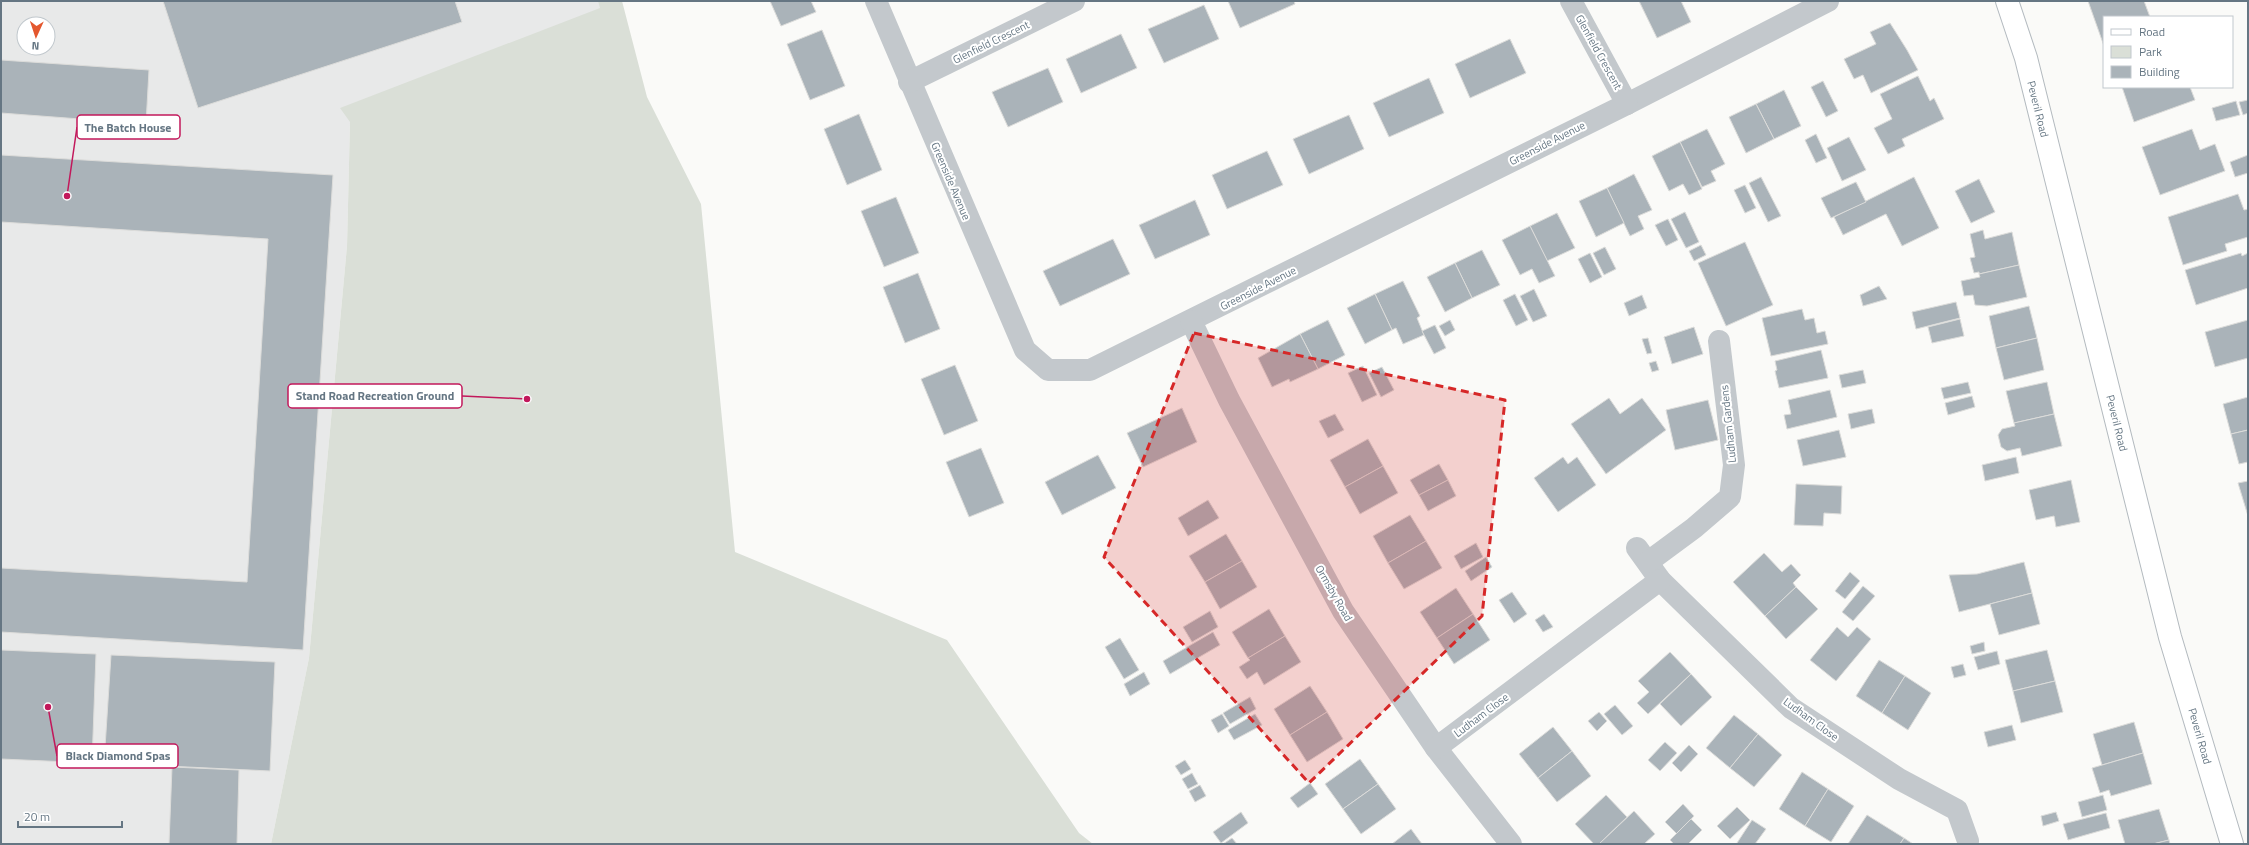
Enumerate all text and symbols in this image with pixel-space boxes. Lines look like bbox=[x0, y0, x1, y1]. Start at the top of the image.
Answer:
street label: Glenfield Crescent bbox=[1572, 12, 1626, 93]
north arrow bbox=[16, 16, 56, 56]
street label: Glenfield Crescent bbox=[950, 16, 1032, 67]
legend bbox=[2103, 16, 2233, 88]
text: Road bbox=[2139, 22, 2165, 41]
text: N bbox=[31, 38, 40, 54]
text: Park bbox=[2139, 42, 2162, 61]
text: Building bbox=[2139, 62, 2180, 81]
street label: Peveril Road bbox=[2023, 79, 2053, 139]
callout: The Batch House bbox=[77, 115, 180, 139]
street label: Greenside Avenue bbox=[1506, 117, 1588, 169]
text: The Batch House bbox=[84, 118, 172, 137]
street label: Greenside Avenue bbox=[927, 140, 975, 223]
street label: Greenside Avenue bbox=[1217, 262, 1299, 314]
callout: Stand Road Recreation Ground bbox=[288, 384, 462, 408]
street label: Ludham Gardens bbox=[1716, 384, 1740, 464]
text: Stand Road Recreation Ground bbox=[296, 386, 454, 405]
street label: Peveril Road bbox=[2102, 393, 2132, 453]
street label: Ormsby Road bbox=[1311, 562, 1357, 624]
street label: Ludham Close bbox=[1450, 689, 1512, 741]
street label: Ludham Close bbox=[1780, 693, 1842, 745]
street label: Peveril Road bbox=[2184, 706, 2216, 766]
callout: Black Diamond Spas bbox=[57, 744, 178, 768]
text: Black Diamond Spas bbox=[66, 746, 171, 765]
scale bar bbox=[18, 803, 122, 829]
text: 20 m bbox=[24, 807, 50, 826]

